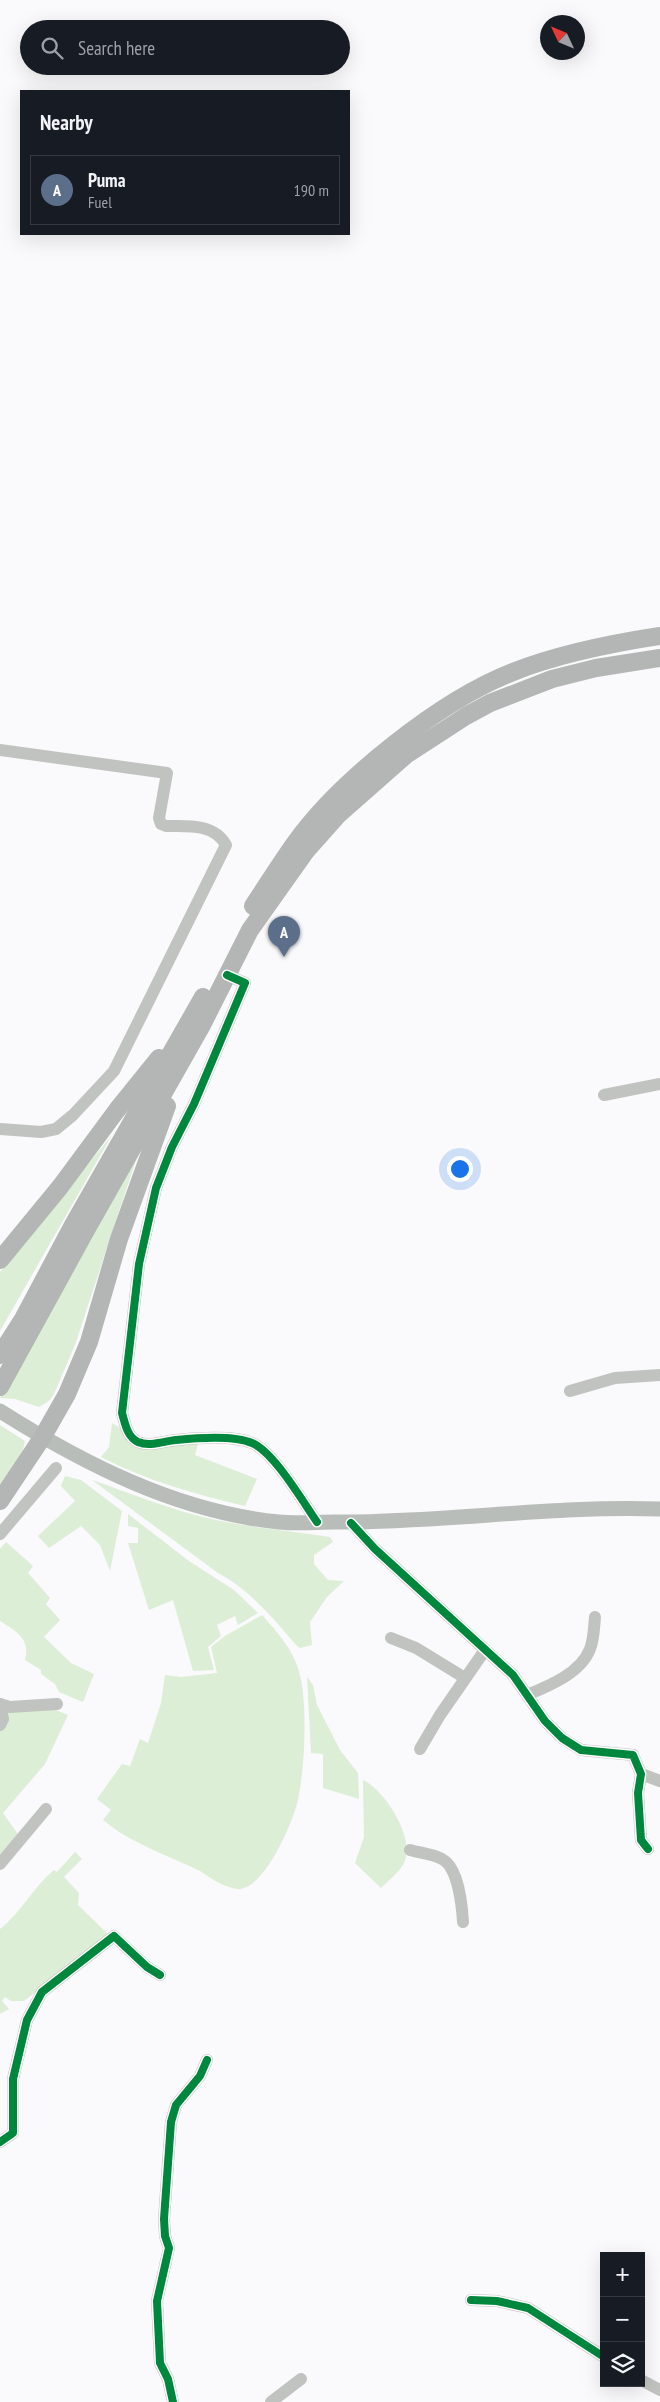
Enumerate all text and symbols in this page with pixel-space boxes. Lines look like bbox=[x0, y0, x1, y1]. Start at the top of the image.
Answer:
north arrow bbox=[540, 15, 585, 60]
search box bbox=[20, 20, 350, 75]
icon: search bbox=[38, 34, 66, 62]
text: Search here bbox=[78, 36, 155, 60]
text: Nearby bbox=[40, 109, 93, 136]
text: Puma bbox=[88, 168, 126, 192]
text: A bbox=[53, 180, 61, 200]
text: 190 m bbox=[294, 180, 329, 200]
text: Fuel bbox=[88, 192, 112, 212]
pin: A bbox=[268, 916, 300, 957]
your location bbox=[447, 1156, 473, 1182]
map controls bbox=[600, 2252, 645, 2387]
button: + bbox=[600, 2252, 645, 2297]
button: − bbox=[600, 2297, 645, 2342]
button: layers bbox=[600, 2342, 645, 2387]

